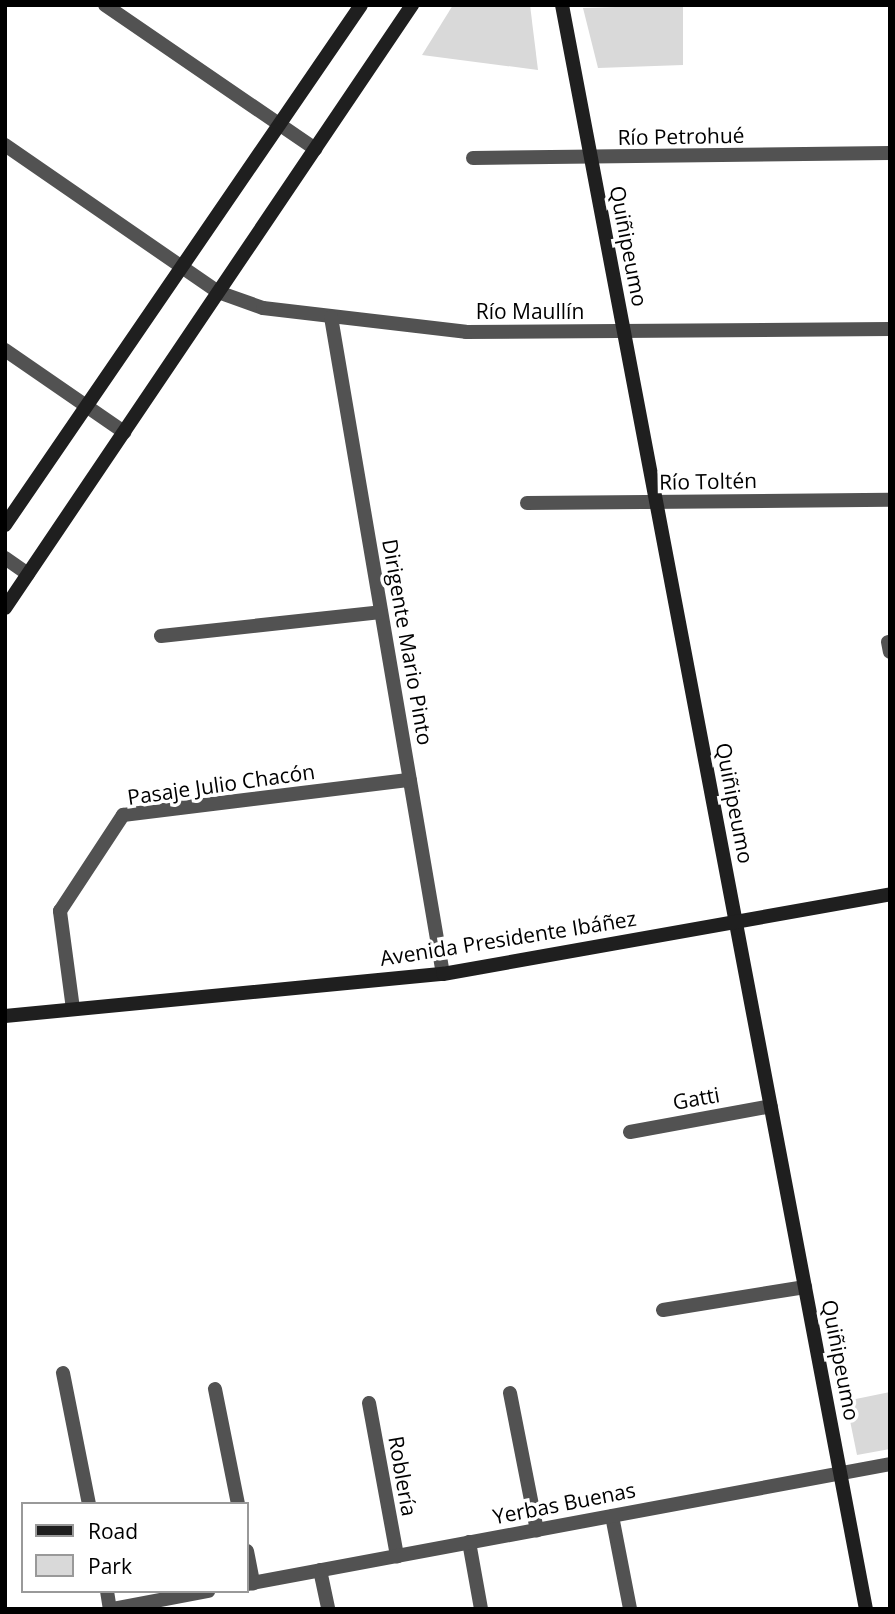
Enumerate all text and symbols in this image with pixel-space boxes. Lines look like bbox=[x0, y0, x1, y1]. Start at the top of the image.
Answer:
street label: Río Petrohué bbox=[617, 122, 745, 150]
street label: Quiñipeumo bbox=[605, 184, 653, 308]
street label: Río Maullín bbox=[476, 298, 584, 324]
street label: Río Toltén bbox=[659, 468, 757, 494]
street label: Dirigente Mario Pinto bbox=[377, 537, 439, 747]
street label: Quiñipeumo bbox=[711, 741, 759, 865]
street label: Pasaje Julio Chacón bbox=[126, 758, 316, 810]
street label: Avenida Presidente Ibáñez bbox=[378, 905, 638, 971]
street label: Gatti bbox=[671, 1081, 721, 1115]
street label: Quiñipeumo bbox=[817, 1298, 865, 1422]
street label: Roblería bbox=[384, 1434, 422, 1518]
street label: Yerbas Buenas bbox=[490, 1477, 638, 1529]
legend bbox=[21, 1502, 248, 1593]
text: Road bbox=[88, 1517, 138, 1545]
text: Park bbox=[88, 1552, 132, 1580]

